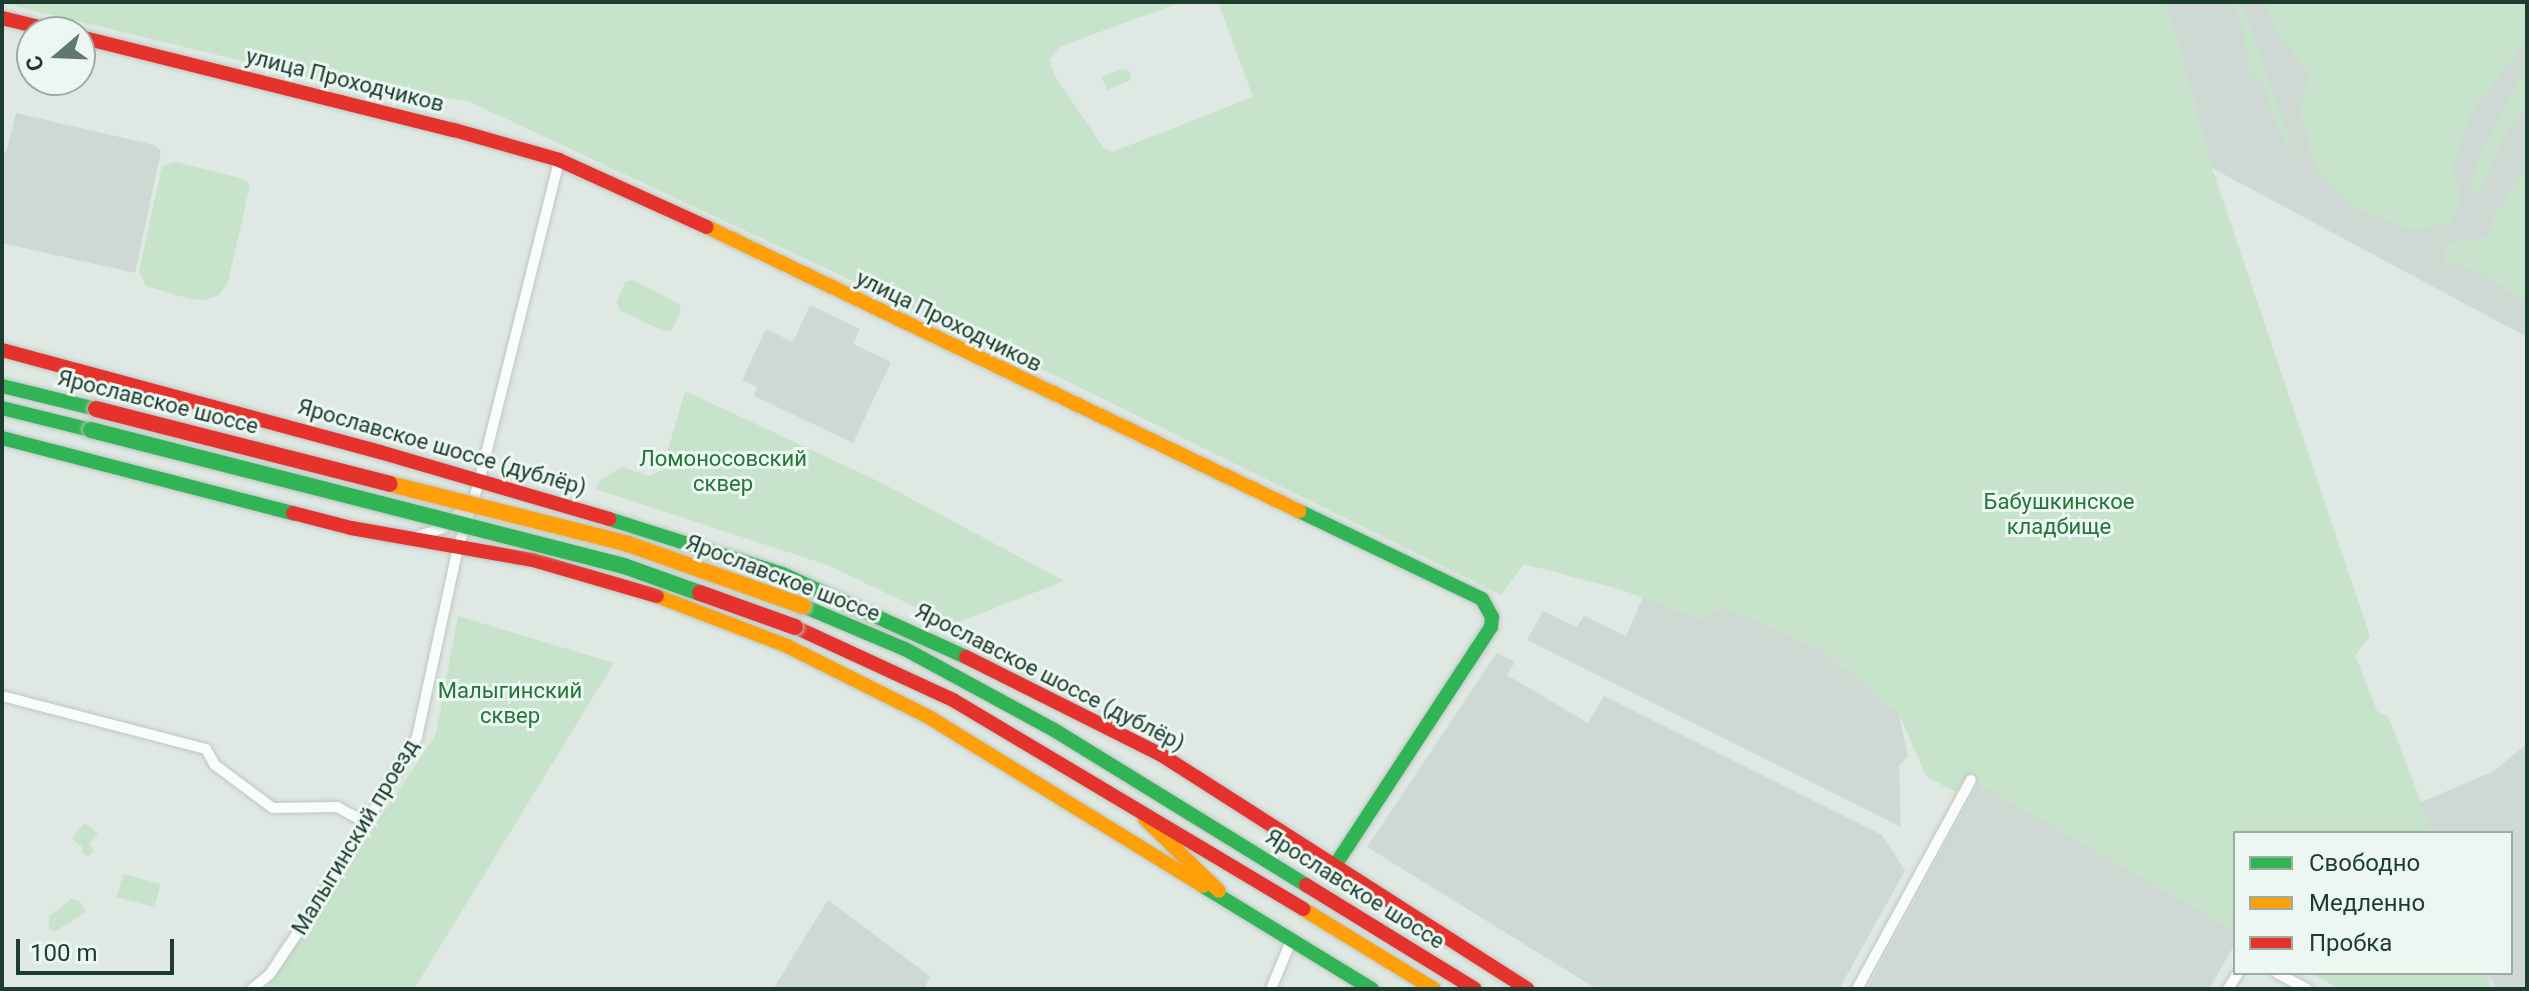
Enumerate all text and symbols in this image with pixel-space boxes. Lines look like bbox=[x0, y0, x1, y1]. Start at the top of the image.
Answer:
north arrow bbox=[16, 16, 96, 96]
street label: улица Проходчиков bbox=[243, 43, 447, 117]
text: С bbox=[21, 52, 49, 74]
street label: улица Проходчиков bbox=[852, 265, 1046, 377]
street label: Ярославское шоссе bbox=[55, 364, 261, 440]
street label: Ярославское шоссе (дублёр) bbox=[295, 393, 589, 501]
park label: Ломоносовский сквер bbox=[639, 445, 807, 496]
park label: Бабушкинское кладбище bbox=[1984, 488, 2134, 540]
street label: Ярославское шоссе bbox=[682, 529, 884, 627]
street label: Ярославское шоссе (дублёр) bbox=[911, 597, 1189, 757]
park label: Малыгинский сквер bbox=[438, 677, 582, 728]
street label: Малыгинский проезд bbox=[286, 734, 424, 940]
street label: Ярославское шоссе bbox=[1261, 823, 1449, 955]
legend bbox=[2233, 831, 2513, 975]
text: Свободно bbox=[2309, 849, 2420, 877]
text: Медленно bbox=[2309, 889, 2425, 917]
scale bar bbox=[20, 923, 178, 973]
text: Пробка bbox=[2309, 929, 2392, 957]
text: 100 m bbox=[30, 939, 97, 967]

